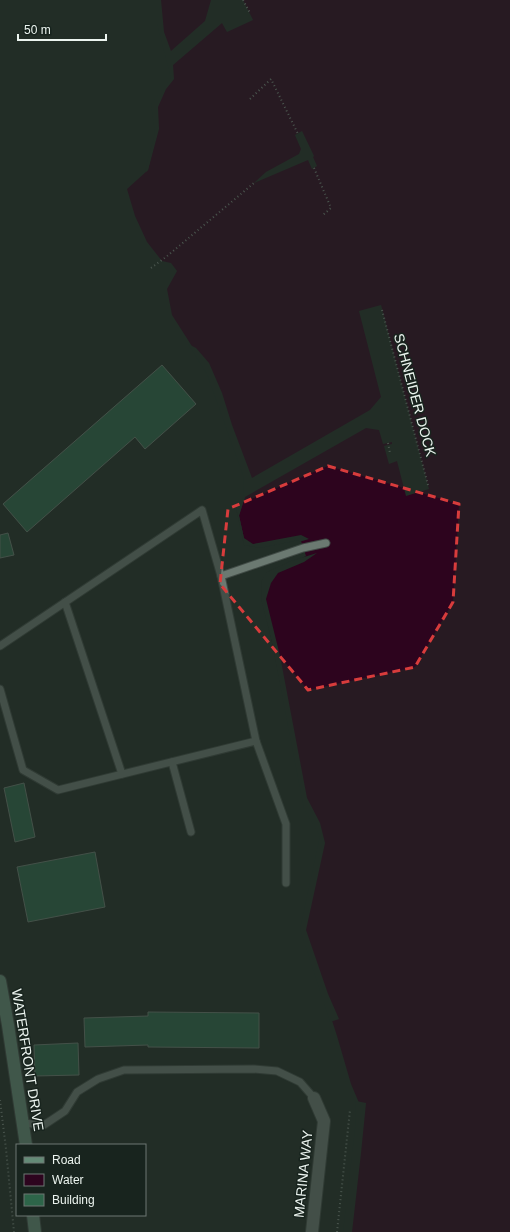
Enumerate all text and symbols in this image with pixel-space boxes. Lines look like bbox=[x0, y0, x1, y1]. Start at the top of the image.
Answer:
scale bar bbox=[18, 16, 106, 42]
text: 50 m bbox=[24, 23, 51, 37]
street label: SCHNEIDER DOCK bbox=[391, 332, 439, 459]
street label: WATERFRONT DRIVE bbox=[9, 988, 47, 1132]
street label: MARINA WAY bbox=[290, 1129, 316, 1219]
legend bbox=[16, 1144, 146, 1216]
text: Road bbox=[52, 1153, 81, 1167]
text: Water bbox=[52, 1173, 84, 1187]
text: Building bbox=[52, 1193, 95, 1207]

